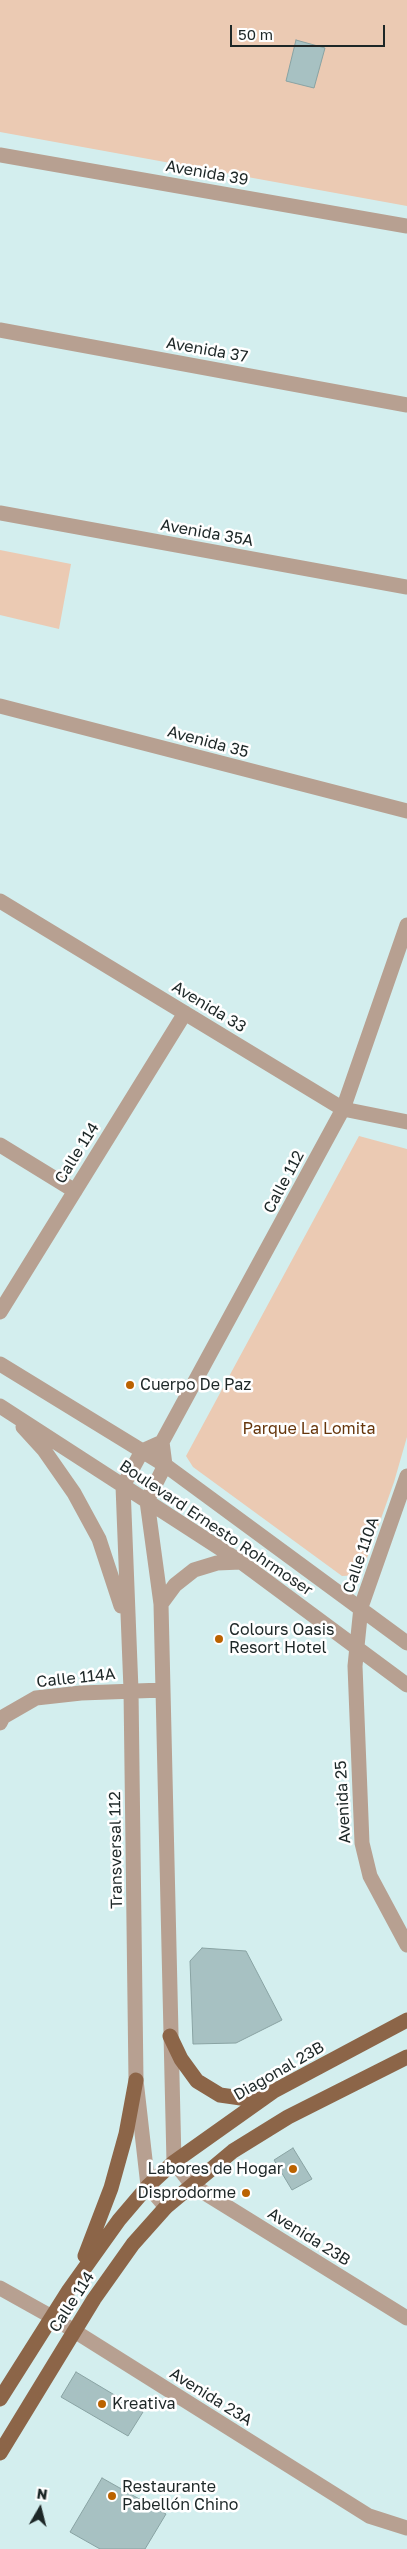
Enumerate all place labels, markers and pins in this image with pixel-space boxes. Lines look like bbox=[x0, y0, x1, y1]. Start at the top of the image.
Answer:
place label: Cuerpo De Paz bbox=[140, 1375, 252, 1395]
marker: Cuerpo De Paz bbox=[124, 1379, 136, 1391]
place label: Colours Oasis Resort Hotel bbox=[229, 1620, 335, 1658]
marker: Colours Oasis Resort Hotel bbox=[213, 1633, 225, 1645]
place label: Labores de Hogar bbox=[147, 2159, 283, 2179]
marker: Labores de Hogar bbox=[287, 2163, 299, 2175]
place label: Disprodorme bbox=[137, 2183, 236, 2203]
marker: Disprodorme bbox=[240, 2187, 252, 2199]
place label: Kreativa bbox=[112, 2394, 175, 2414]
marker: Kreativa bbox=[96, 2398, 108, 2410]
place label: Restaurante Pabellón Chino bbox=[122, 2477, 238, 2515]
marker: Restaurante Pabellón Chino bbox=[106, 2490, 118, 2502]

